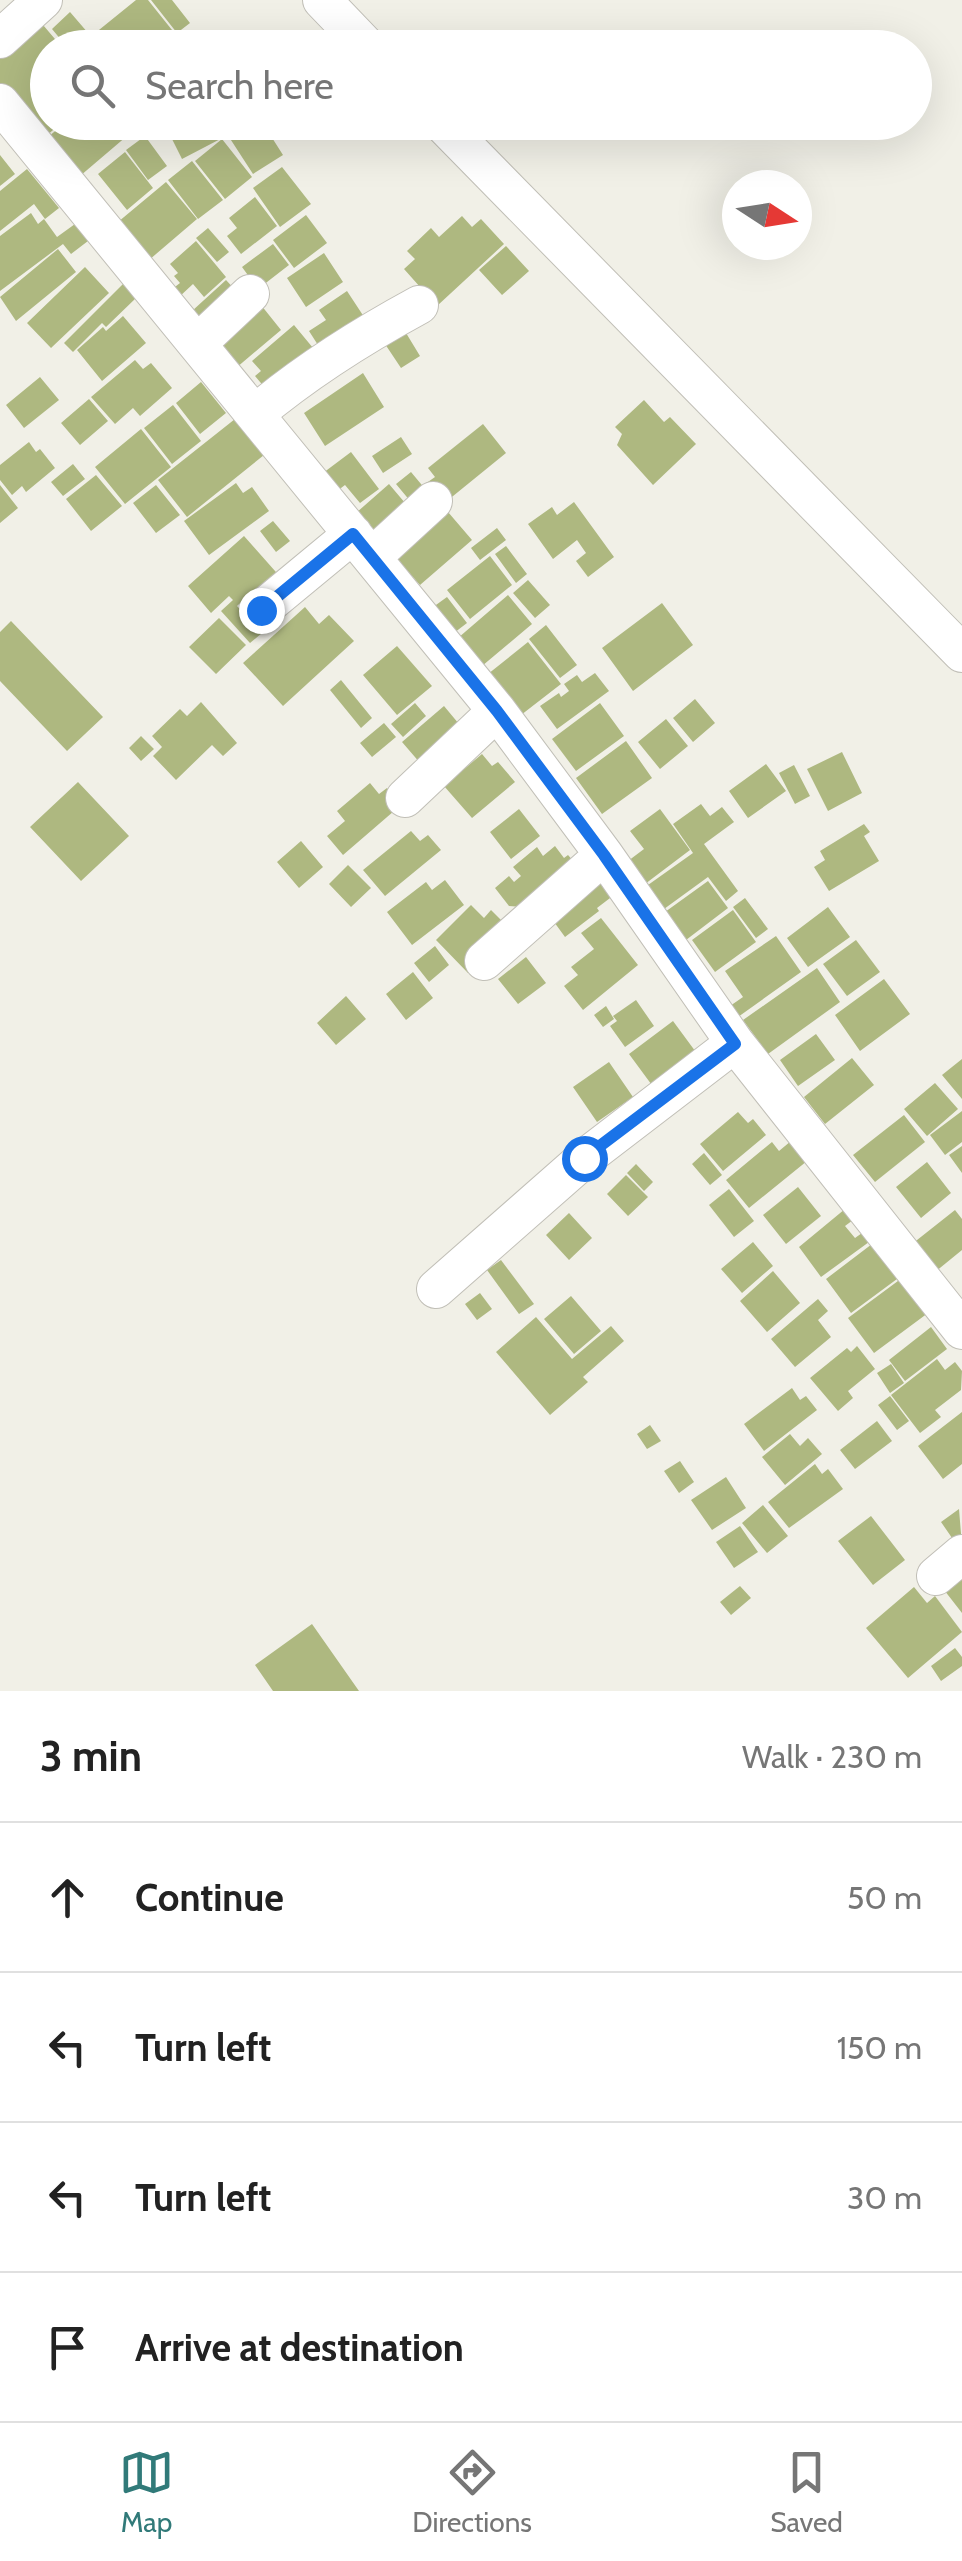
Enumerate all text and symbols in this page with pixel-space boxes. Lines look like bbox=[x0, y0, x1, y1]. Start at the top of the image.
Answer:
search box bbox=[30, 30, 932, 140]
icon: search bbox=[65, 58, 120, 113]
text: Search here bbox=[145, 62, 334, 109]
north arrow bbox=[722, 170, 812, 260]
route end bbox=[239, 588, 285, 634]
route start bbox=[562, 1136, 608, 1182]
text: 3 min bbox=[40, 1730, 142, 1782]
text: Walk · 230 m bbox=[742, 1737, 922, 1776]
icon: ahead bbox=[40, 1870, 95, 1925]
text: Continue bbox=[135, 1874, 284, 1921]
text: 50 m bbox=[847, 1878, 922, 1917]
icon: left bbox=[40, 2020, 95, 2075]
text: Turn left bbox=[135, 2024, 271, 2071]
text: 150 m bbox=[837, 2028, 922, 2067]
icon: left bbox=[40, 2170, 95, 2225]
text: Turn left bbox=[135, 2174, 271, 2221]
text: 30 m bbox=[847, 2178, 922, 2217]
icon: arrive bbox=[40, 2320, 95, 2375]
text: Arrive at destination bbox=[135, 2324, 464, 2371]
tab: Map bbox=[119, 2445, 174, 2539]
tab: Directions bbox=[412, 2445, 532, 2539]
tab: Saved bbox=[770, 2445, 843, 2539]

